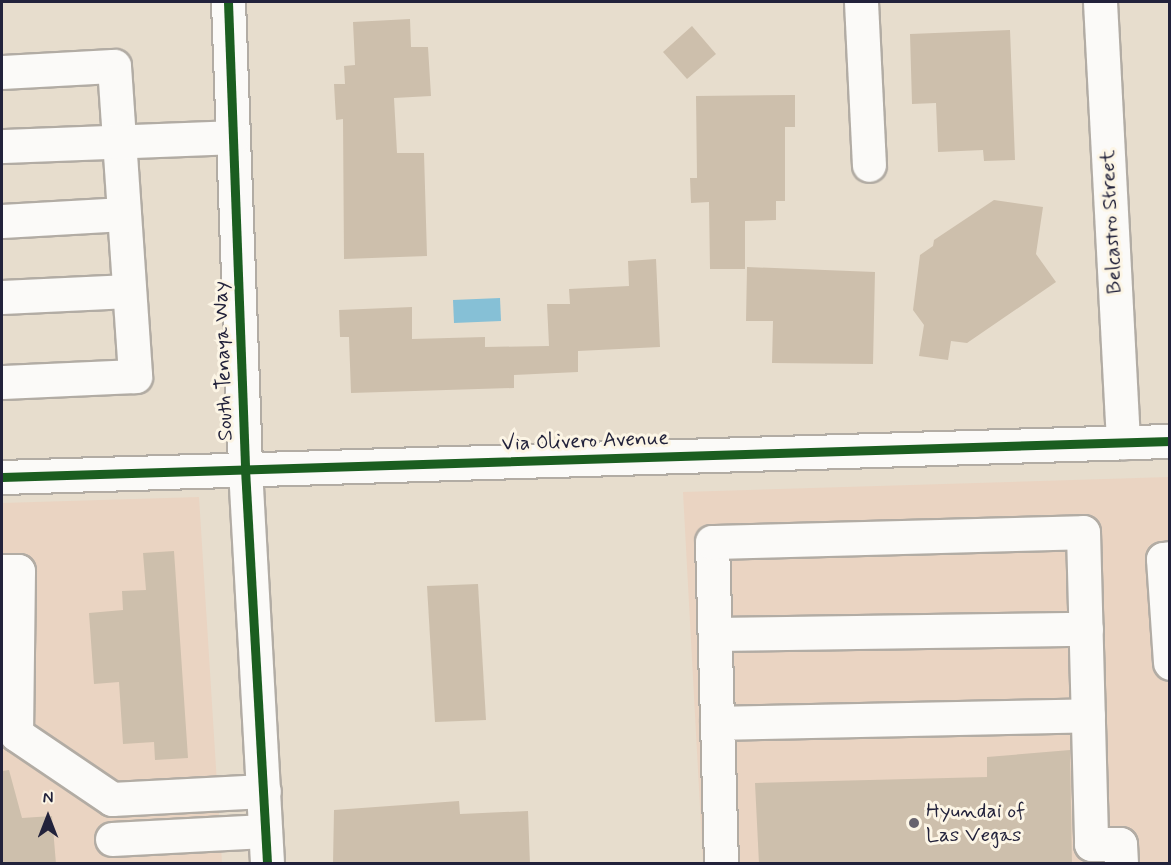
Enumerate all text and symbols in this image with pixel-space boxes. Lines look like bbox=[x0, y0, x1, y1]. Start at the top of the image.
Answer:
street label: Belcastro Street bbox=[1095, 149, 1127, 295]
street label: South Tenaya Way bbox=[208, 281, 238, 441]
street label: Via Olivero Avenue bbox=[500, 425, 670, 457]
north arrow bbox=[18, 787, 78, 847]
text: N bbox=[43, 788, 53, 809]
place label: Hyundai of Las Vegas bbox=[926, 798, 1025, 848]
marker: Hyundai of Las Vegas bbox=[907, 816, 921, 830]

